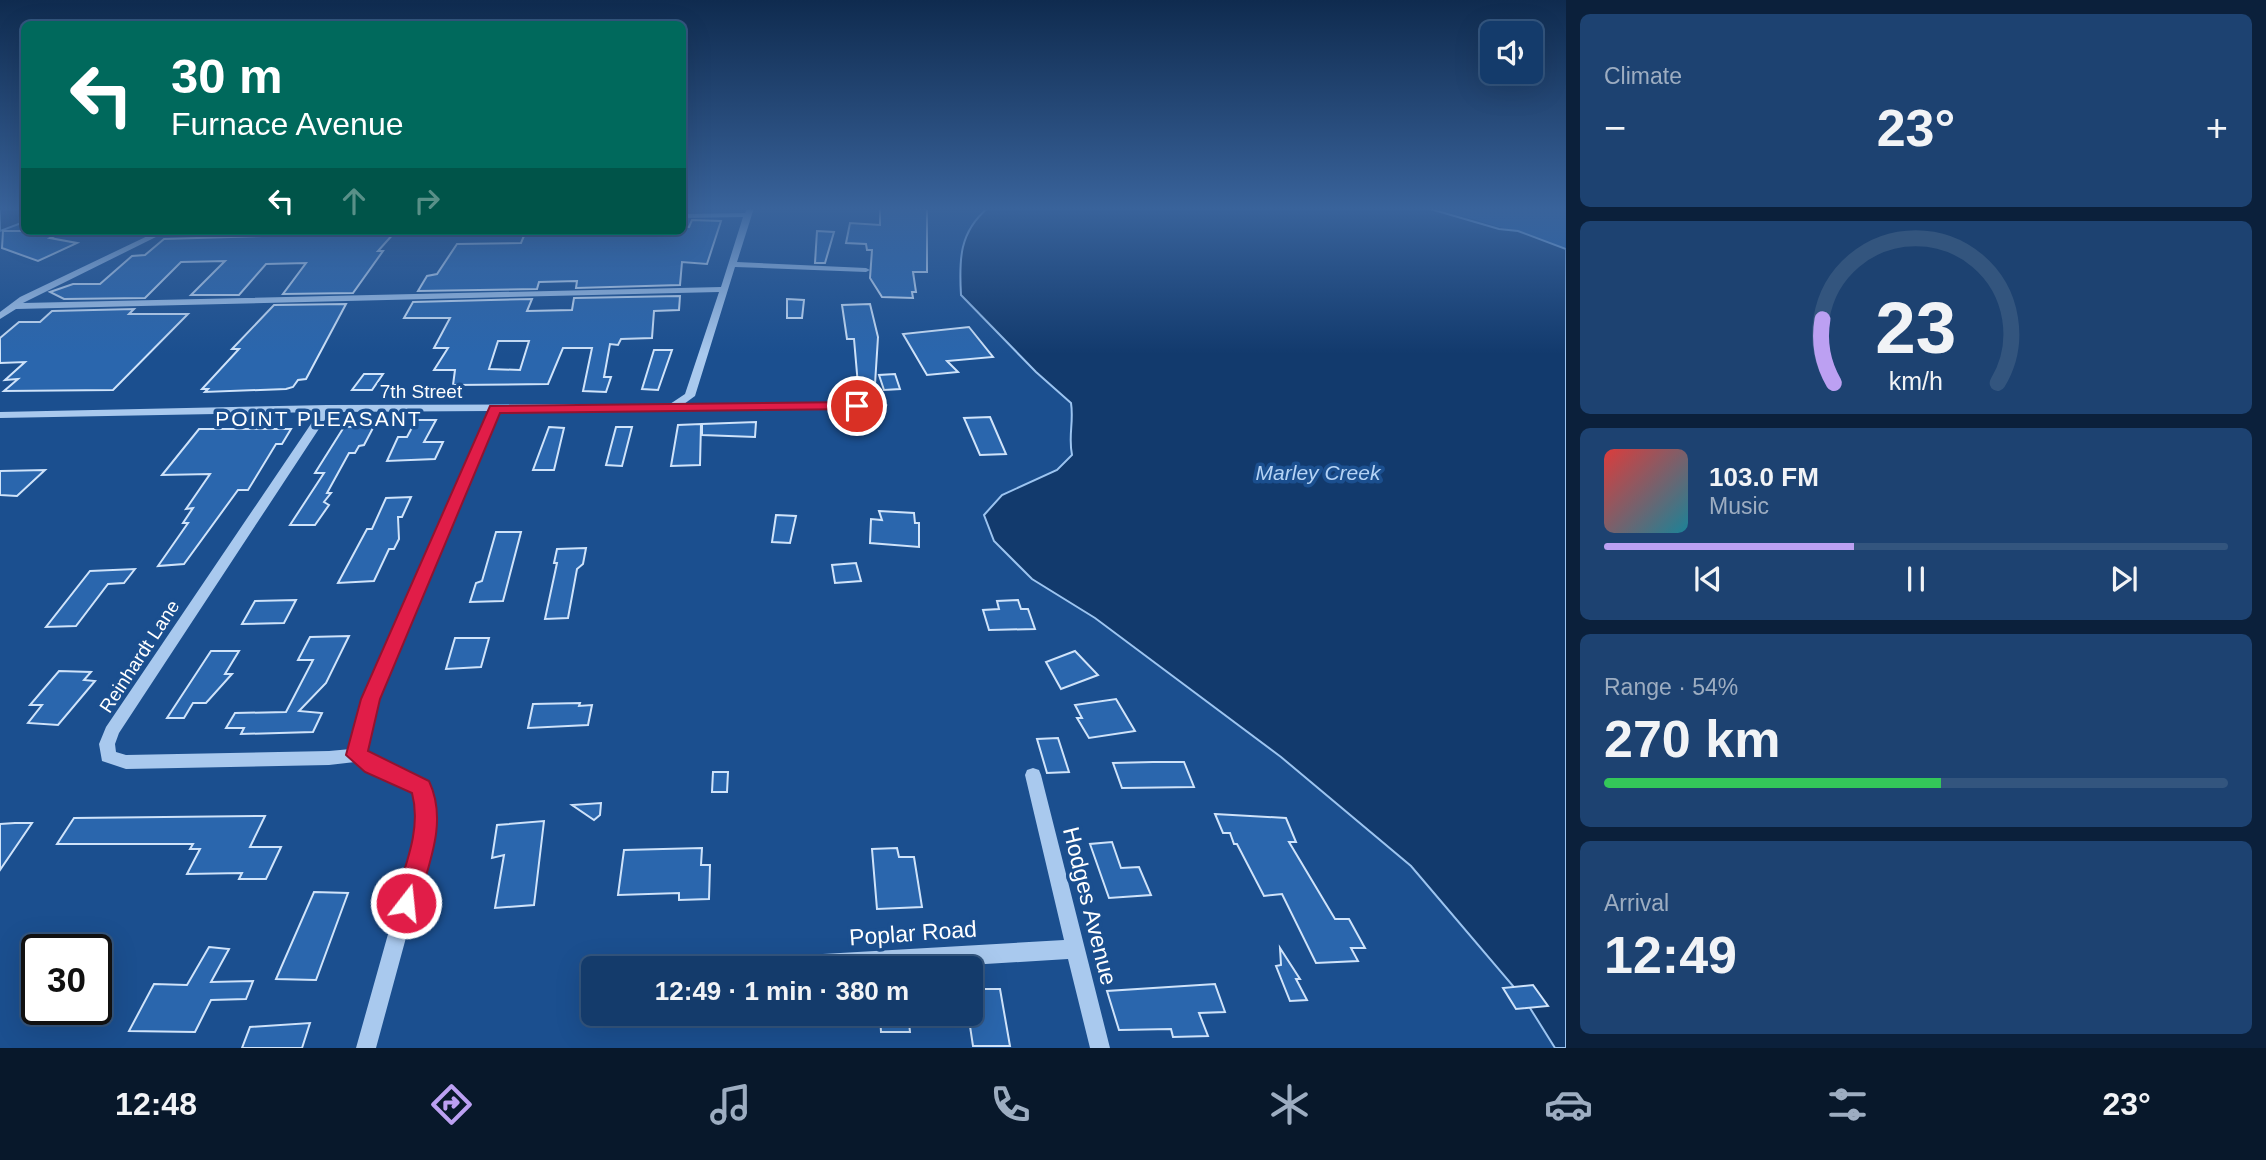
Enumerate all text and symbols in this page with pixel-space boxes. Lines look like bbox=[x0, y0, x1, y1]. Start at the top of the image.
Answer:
map controls bbox=[1480, 21, 1543, 84]
button: sound bbox=[1480, 21, 1543, 84]
icon: left bbox=[56, 49, 147, 140]
text: 30 m bbox=[171, 49, 283, 103]
text: Climate bbox=[1604, 63, 1682, 89]
text: 23° bbox=[1877, 99, 1955, 157]
text: Furnace Avenue bbox=[171, 106, 403, 142]
text: − bbox=[1604, 107, 1626, 149]
text: + bbox=[2206, 107, 2228, 149]
icon: left bbox=[262, 182, 300, 220]
icon: ahead bbox=[335, 182, 373, 220]
icon: right bbox=[408, 182, 446, 220]
text: 23 bbox=[1876, 288, 1956, 369]
text: km/h bbox=[1889, 367, 1943, 395]
pin bbox=[827, 376, 887, 436]
street label: 7th Street bbox=[380, 381, 463, 402]
icon: arrive bbox=[838, 387, 876, 425]
district label: POINT PLEASANT bbox=[215, 407, 423, 430]
water label: Marley Creek bbox=[1256, 461, 1382, 484]
text: 103.0 FM bbox=[1709, 462, 1819, 492]
text: Music bbox=[1709, 493, 1769, 519]
icon: previous bbox=[1689, 560, 1727, 598]
icon: pause bbox=[1897, 560, 1935, 598]
icon: next bbox=[2105, 560, 2143, 598]
street label: Reinhardt Lane bbox=[95, 596, 184, 716]
text: Range · 54% bbox=[1604, 674, 1738, 700]
text: 270 km bbox=[1604, 710, 1780, 768]
street label: Hodges Avenue bbox=[1058, 824, 1122, 988]
position arrow bbox=[369, 866, 443, 940]
text: Arrival bbox=[1604, 890, 1669, 916]
street label: Poplar Road bbox=[848, 916, 978, 950]
text: 12:49 bbox=[1604, 926, 1737, 984]
speed limit sign: 30 bbox=[21, 934, 112, 1025]
text: 12:49 · 1 min · 380 m bbox=[655, 976, 909, 1006]
icon: directions bbox=[427, 1080, 476, 1129]
icon: music bbox=[706, 1080, 755, 1129]
icon: phone bbox=[986, 1080, 1035, 1129]
icon: climate bbox=[1265, 1080, 1314, 1129]
icon: car bbox=[1544, 1080, 1593, 1129]
icon: filters bbox=[1823, 1080, 1872, 1129]
text: 12:48 bbox=[115, 1086, 197, 1122]
text: 23° bbox=[2102, 1086, 2151, 1122]

